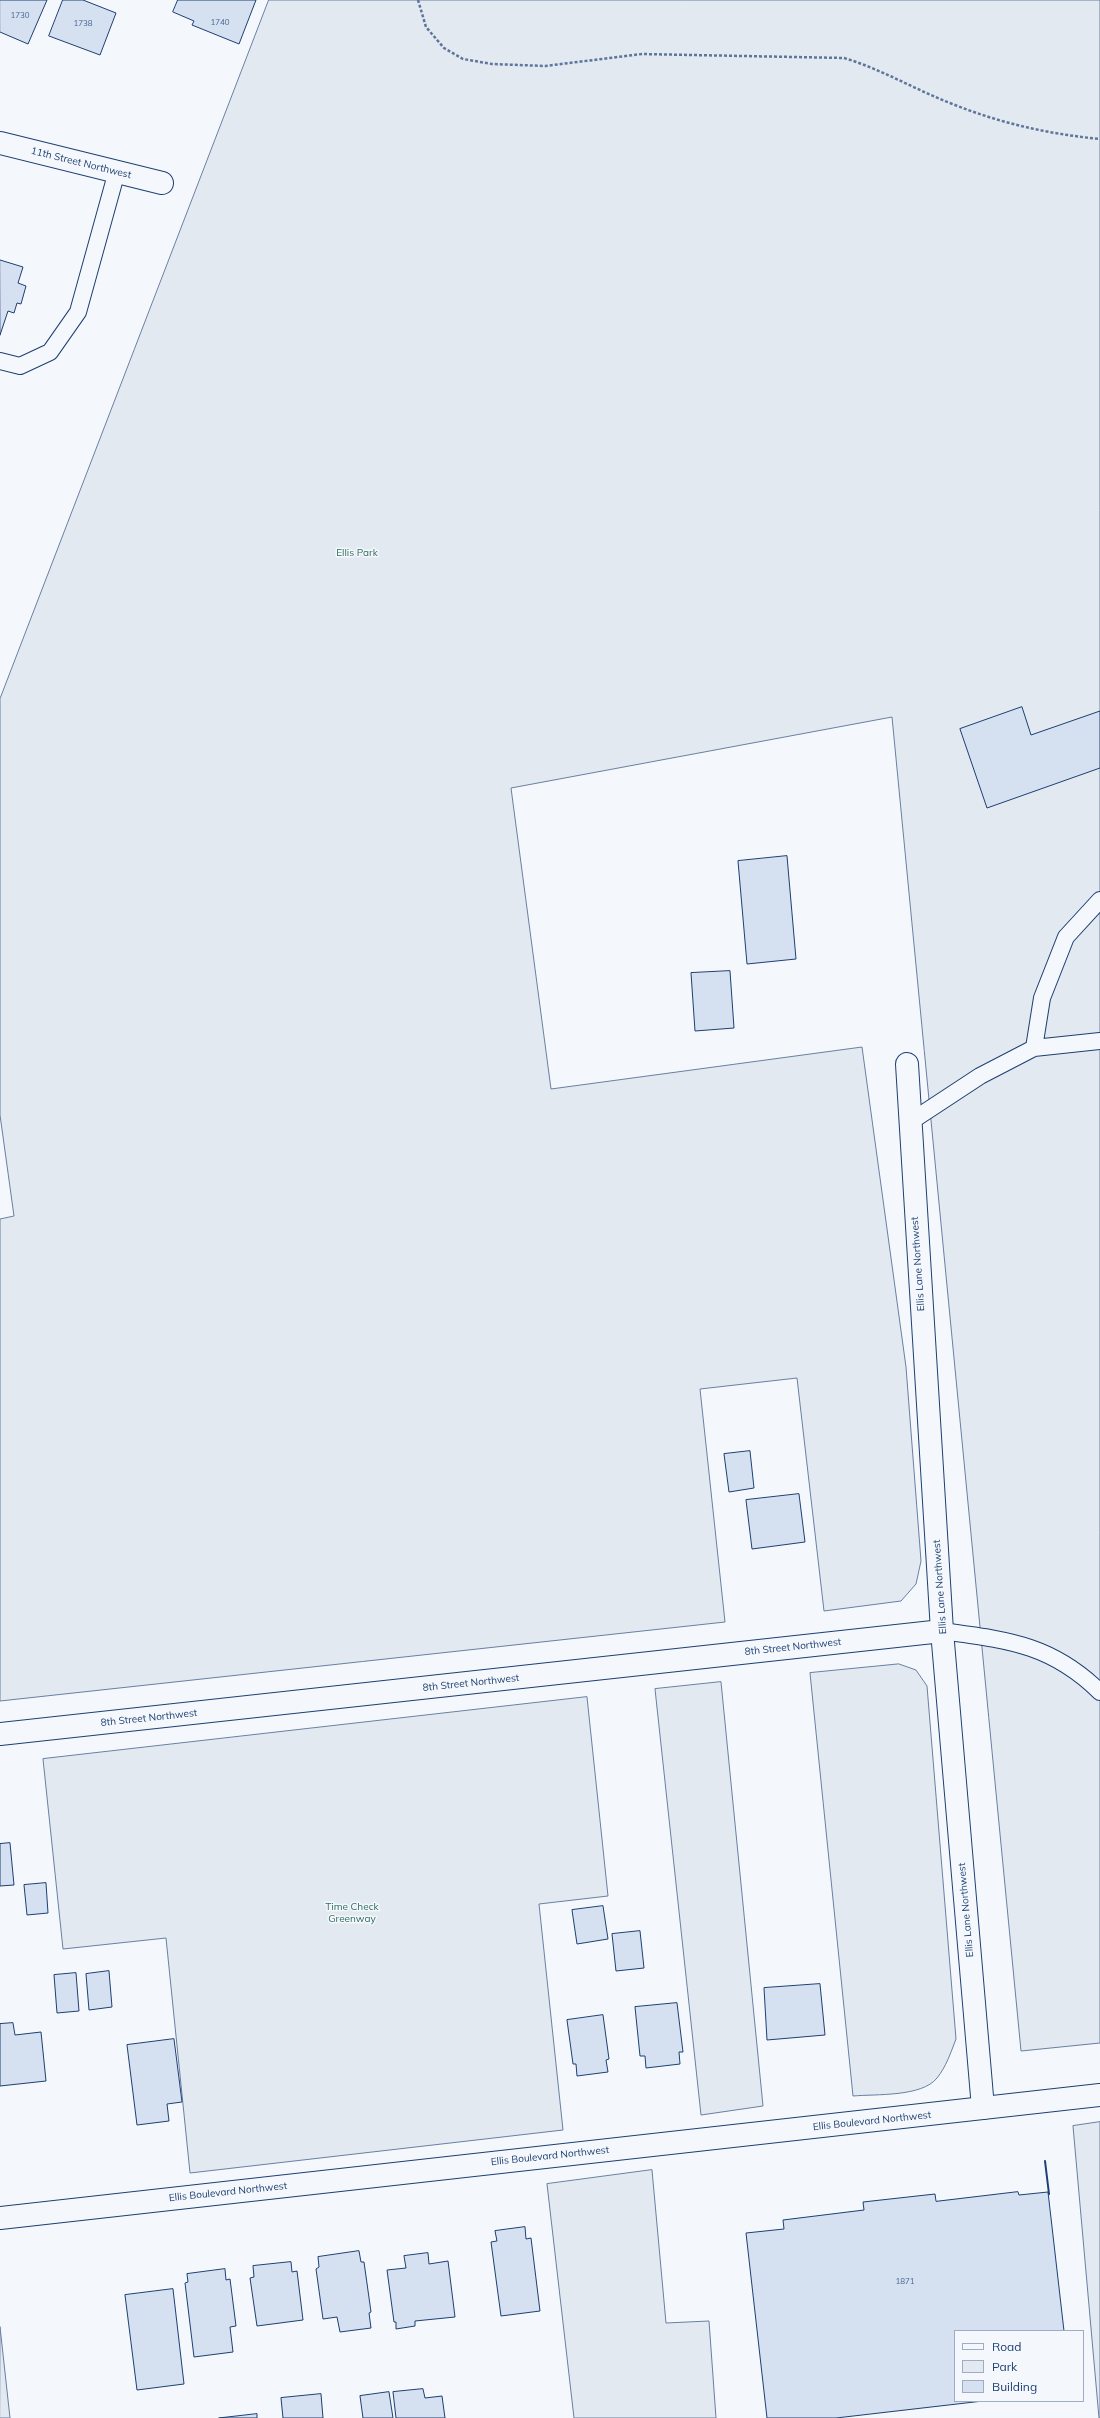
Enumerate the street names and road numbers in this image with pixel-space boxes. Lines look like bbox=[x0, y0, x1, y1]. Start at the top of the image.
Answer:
street label: 11th Street Northwest bbox=[30, 145, 132, 181]
street label: Ellis Lane Northwest bbox=[909, 1216, 927, 1312]
street label: Ellis Lane Northwest bbox=[931, 1539, 949, 1635]
street label: 8th Street Northwest bbox=[744, 1636, 842, 1658]
street label: 8th Street Northwest bbox=[422, 1672, 520, 1694]
street label: 8th Street Northwest bbox=[100, 1707, 198, 1729]
street label: Ellis Lane Northwest bbox=[956, 1862, 976, 1958]
street label: Ellis Boulevard Northwest bbox=[812, 2109, 932, 2133]
street label: Ellis Boulevard Northwest bbox=[490, 2144, 610, 2168]
street label: Ellis Boulevard Northwest bbox=[168, 2180, 288, 2204]

